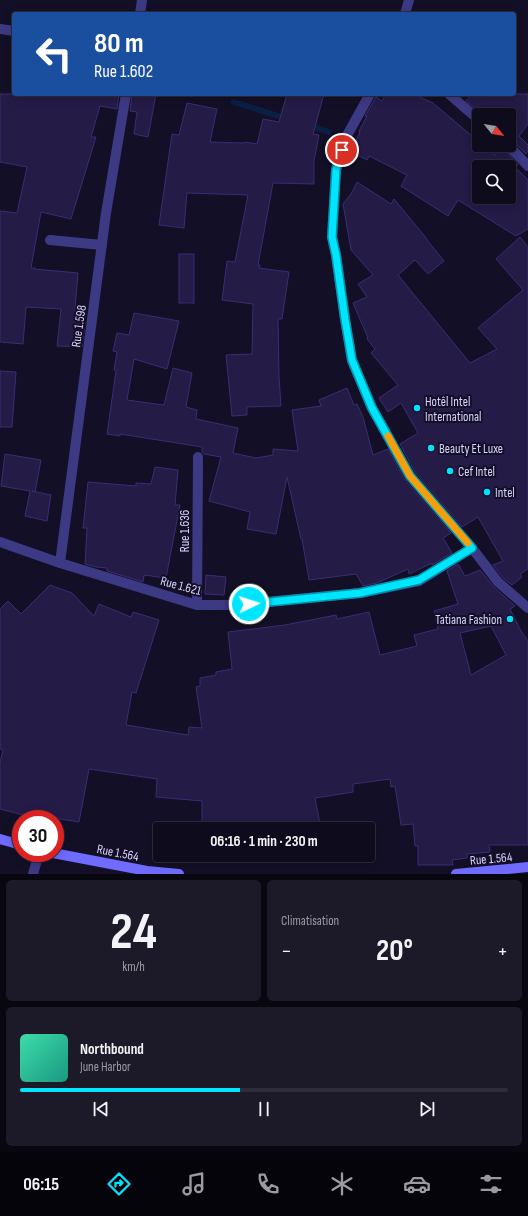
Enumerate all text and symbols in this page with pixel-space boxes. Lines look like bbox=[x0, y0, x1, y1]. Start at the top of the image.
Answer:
text: 80 m bbox=[94, 27, 143, 60]
icon: left bbox=[28, 28, 80, 80]
text: Rue 1.602 bbox=[94, 61, 153, 82]
north arrow bbox=[472, 108, 516, 152]
map controls bbox=[472, 108, 516, 204]
pin bbox=[325, 133, 359, 167]
icon: arrive bbox=[331, 139, 353, 161]
button: search bbox=[472, 160, 516, 204]
street label: Rue 1.598 bbox=[68, 304, 90, 348]
place label: Hotêl Intel International bbox=[425, 394, 481, 425]
marker: Hotêl Intel International bbox=[412, 403, 422, 413]
place label: Beauty Et Luxe bbox=[439, 441, 503, 457]
marker: Beauty Et Luxe bbox=[426, 443, 436, 453]
place label: Cef Intel bbox=[458, 464, 495, 480]
marker: Cef Intel bbox=[445, 466, 455, 476]
place label: Intel bbox=[495, 485, 515, 501]
marker: Intel bbox=[482, 487, 492, 497]
street label: Rue 1.636 bbox=[177, 509, 193, 552]
street label: Rue 1.621 bbox=[159, 573, 203, 599]
position arrow bbox=[228, 583, 270, 625]
place label: Tatiana Fashion bbox=[435, 612, 502, 628]
marker: Tatiana Fashion bbox=[505, 614, 515, 624]
speed limit sign: 30 bbox=[12, 810, 64, 862]
text: 06:16 · 1 min · 230 m bbox=[210, 832, 318, 851]
street label: Rue 1.564 bbox=[95, 841, 141, 865]
street label: Rue 1.564 bbox=[469, 849, 514, 869]
text: 24 bbox=[110, 901, 157, 964]
text: Climatisation bbox=[281, 913, 339, 929]
text: 20° bbox=[376, 933, 413, 969]
text: − bbox=[281, 938, 292, 965]
text: + bbox=[497, 938, 508, 965]
text: km/h bbox=[122, 959, 145, 975]
text: Northbound bbox=[80, 1040, 144, 1059]
text: June Harbor bbox=[80, 1059, 131, 1075]
icon: previous bbox=[90, 1098, 112, 1120]
icon: pause bbox=[253, 1098, 275, 1120]
icon: next bbox=[416, 1098, 438, 1120]
icon: directions bbox=[105, 1170, 133, 1198]
icon: music bbox=[180, 1170, 208, 1198]
icon: phone bbox=[254, 1170, 282, 1198]
icon: climate bbox=[328, 1170, 356, 1198]
icon: car bbox=[403, 1170, 431, 1198]
icon: filters bbox=[477, 1170, 505, 1198]
text: 06:15 bbox=[23, 1174, 59, 1195]

